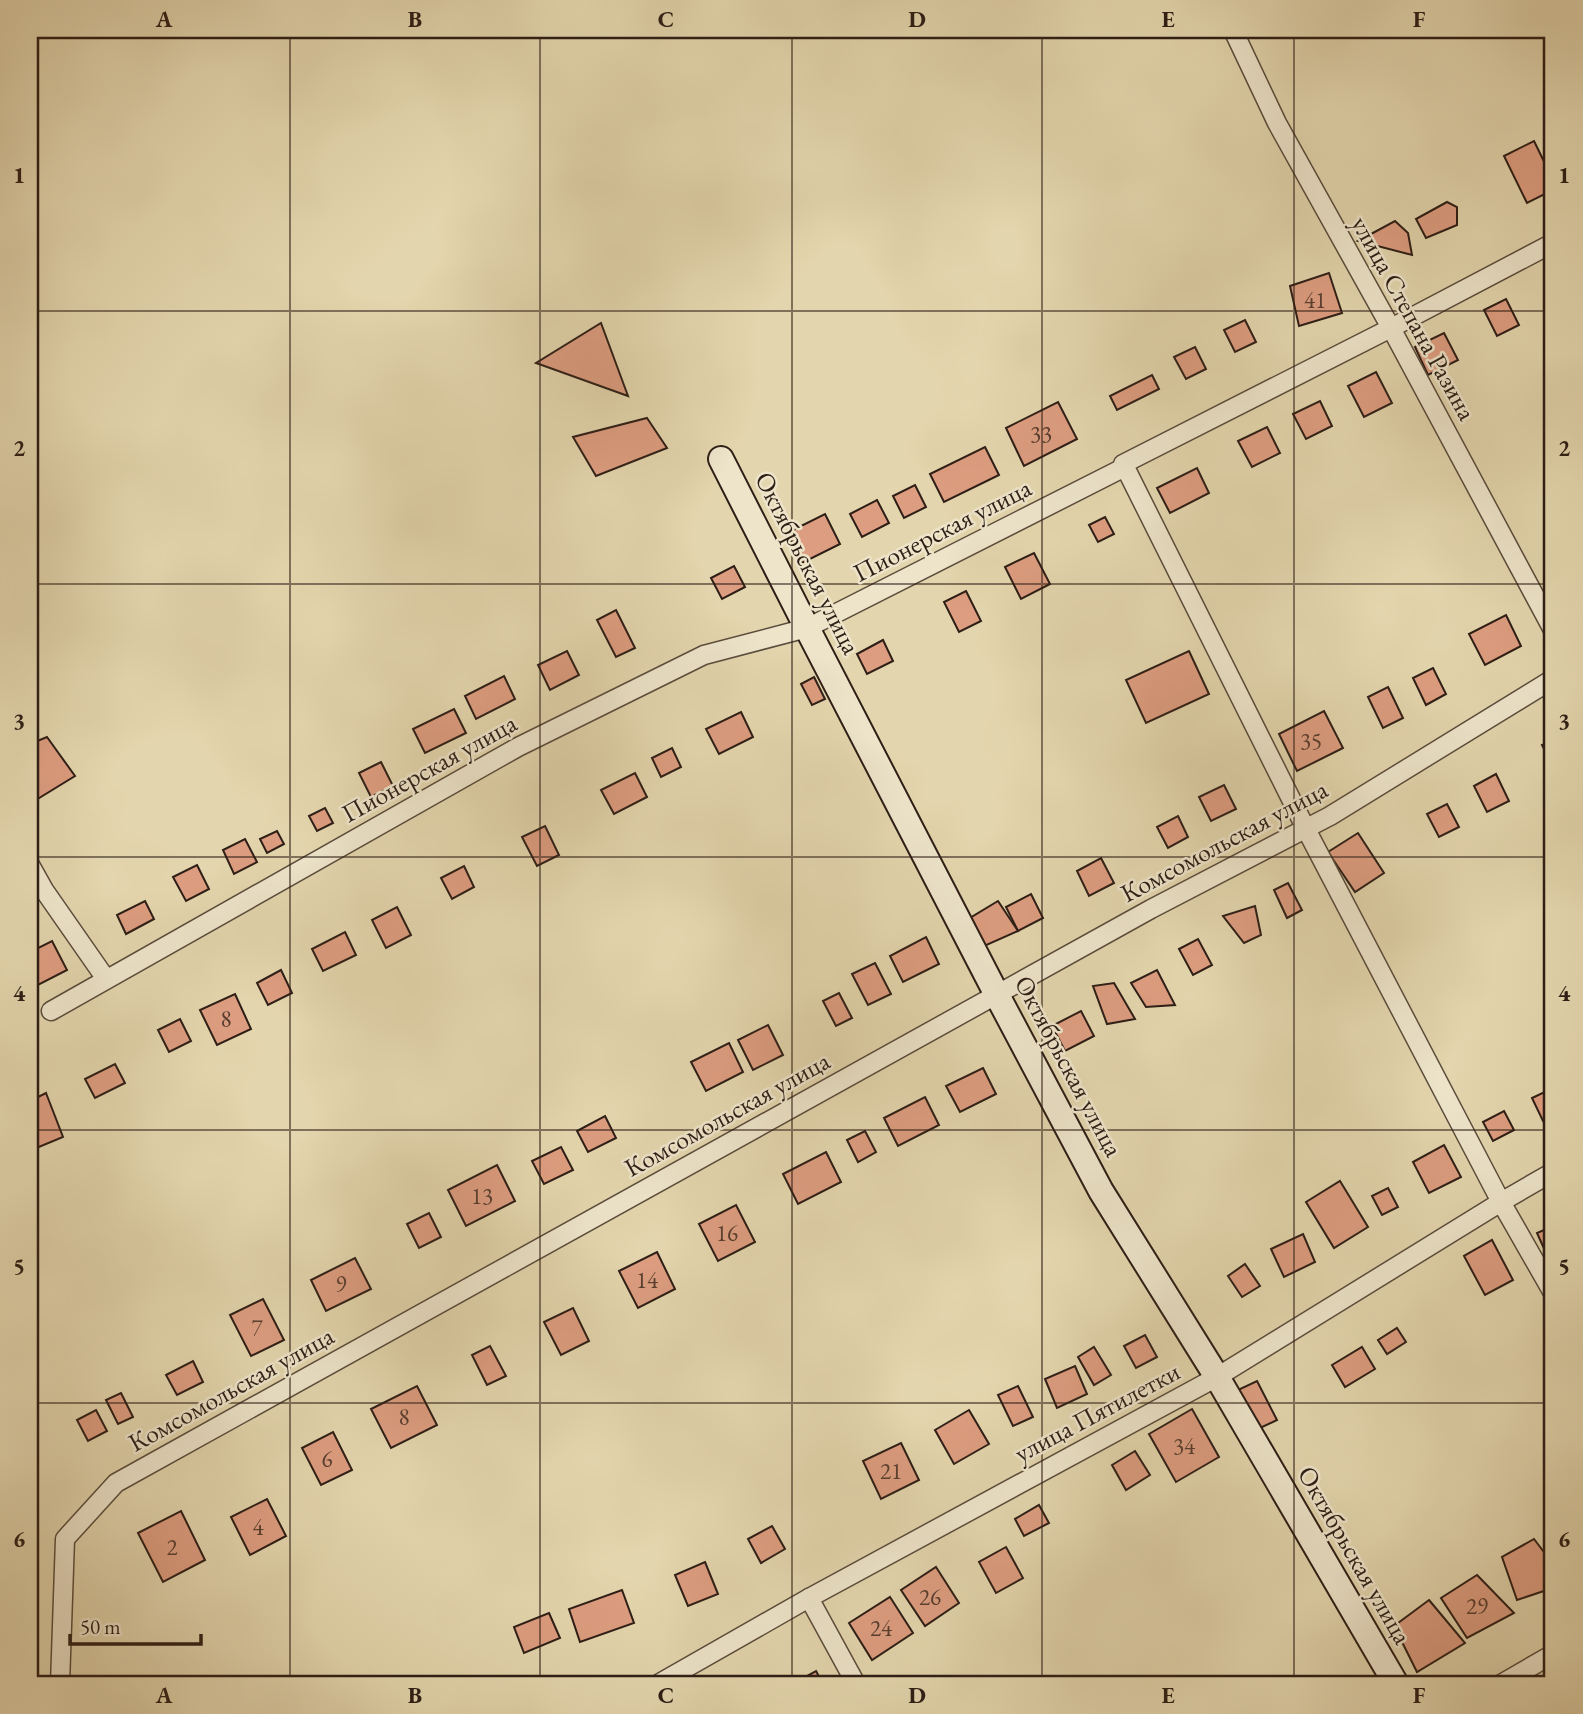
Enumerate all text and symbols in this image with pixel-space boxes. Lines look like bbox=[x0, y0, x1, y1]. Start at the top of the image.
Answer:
text: A bbox=[155, 4, 173, 34]
text: B bbox=[408, 4, 422, 34]
text: C bbox=[658, 4, 674, 34]
text: D bbox=[908, 4, 926, 34]
text: E bbox=[1161, 4, 1175, 34]
text: F bbox=[1413, 4, 1426, 34]
text: 1 bbox=[13, 160, 25, 190]
text: 1 bbox=[1558, 160, 1570, 190]
street label: улица Степана Разина bbox=[1344, 210, 1485, 427]
house number: 41 bbox=[1304, 285, 1326, 315]
house number: 33 bbox=[1030, 419, 1052, 449]
text: 2 bbox=[13, 433, 25, 463]
text: 2 bbox=[1558, 433, 1570, 463]
street label: Октябрьская улица bbox=[747, 466, 869, 661]
street label: Пионерская улица bbox=[847, 470, 1037, 590]
street label: Пионерская улица bbox=[335, 705, 523, 830]
text: 3 bbox=[13, 706, 25, 736]
text: 3 bbox=[1558, 706, 1570, 736]
house number: 35 bbox=[1300, 726, 1322, 756]
street label: Комсомольская улица bbox=[1115, 772, 1334, 910]
street label: Октябрьская улица bbox=[1007, 970, 1131, 1163]
text: 4 bbox=[13, 978, 26, 1008]
text: 4 bbox=[1558, 978, 1571, 1008]
house number: 8 bbox=[220, 1004, 232, 1034]
street label: Комсомольская улица bbox=[618, 1043, 836, 1185]
house number: 13 bbox=[471, 1181, 493, 1211]
house number: 16 bbox=[716, 1218, 738, 1248]
text: 5 bbox=[13, 1251, 25, 1281]
text: 5 bbox=[1558, 1251, 1570, 1281]
house number: 14 bbox=[636, 1265, 659, 1295]
house number: 9 bbox=[335, 1269, 347, 1299]
house number: 7 bbox=[251, 1313, 263, 1343]
street label: Комсомольская улица bbox=[122, 1318, 340, 1460]
street label: улица Пятилетки bbox=[1008, 1354, 1186, 1470]
house number: 8 bbox=[398, 1402, 410, 1432]
house number: 34 bbox=[1173, 1431, 1196, 1461]
house number: 6 bbox=[321, 1444, 333, 1474]
house number: 21 bbox=[880, 1456, 902, 1486]
street label: Октябрьская улица bbox=[1290, 1460, 1420, 1651]
house number: 4 bbox=[252, 1512, 264, 1542]
text: 6 bbox=[13, 1524, 25, 1554]
text: 6 bbox=[1558, 1524, 1570, 1554]
house number: 2 bbox=[166, 1532, 178, 1562]
house number: 26 bbox=[919, 1582, 941, 1612]
house number: 29 bbox=[1466, 1591, 1488, 1621]
scale bar bbox=[70, 1602, 201, 1646]
text: 50 m bbox=[80, 1613, 121, 1640]
house number: 24 bbox=[870, 1613, 893, 1643]
text: A bbox=[155, 1680, 173, 1710]
text: B bbox=[408, 1680, 422, 1710]
text: C bbox=[658, 1680, 674, 1710]
text: D bbox=[908, 1680, 926, 1710]
text: E bbox=[1161, 1680, 1175, 1710]
text: F bbox=[1413, 1680, 1426, 1710]

